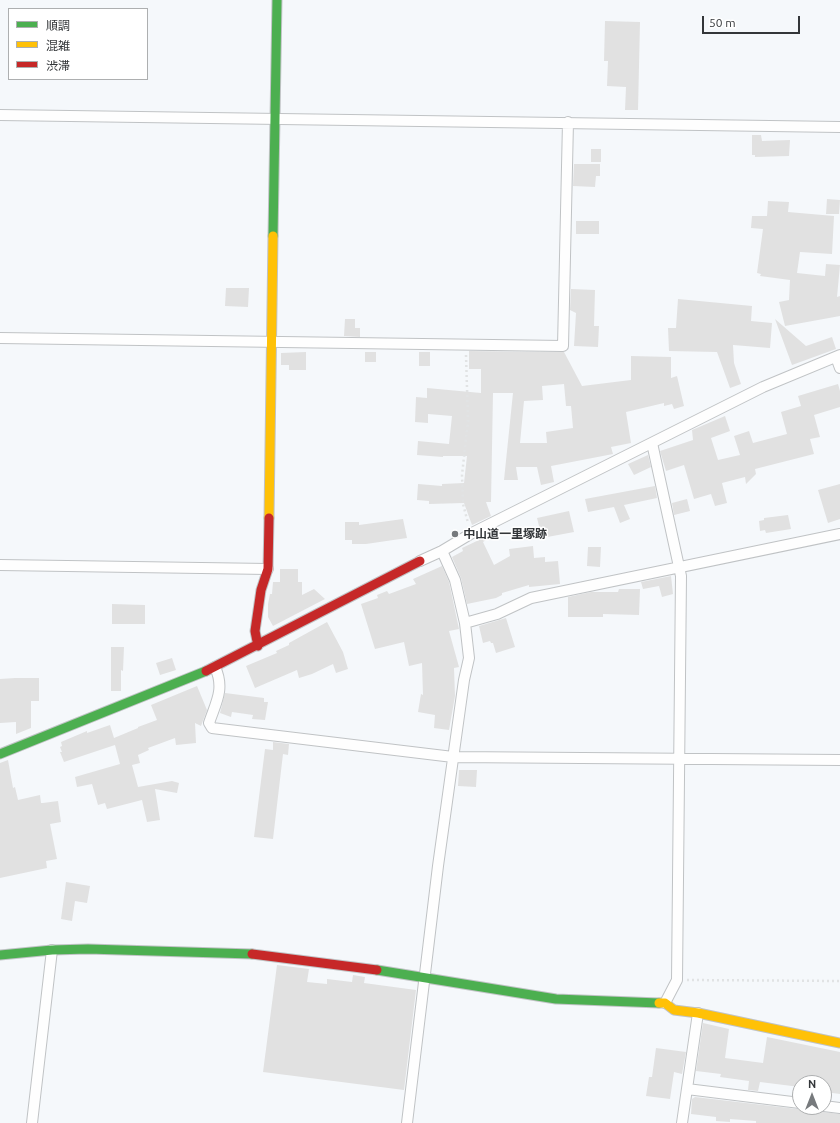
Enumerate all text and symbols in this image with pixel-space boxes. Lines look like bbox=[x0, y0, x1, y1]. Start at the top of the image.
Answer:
legend bbox=[8, 8, 148, 80]
scale bar bbox=[704, 8, 802, 34]
text: 50 m bbox=[709, 16, 736, 29]
text: 順調 bbox=[46, 19, 70, 32]
text: 混雑 bbox=[46, 39, 70, 52]
text: 渋滞 bbox=[46, 59, 70, 72]
place label: 中山道一里塚跡 bbox=[463, 527, 547, 541]
marker: 中山道一里塚跡 bbox=[450, 529, 460, 539]
north arrow bbox=[792, 1075, 832, 1115]
text: N bbox=[808, 1078, 816, 1090]

